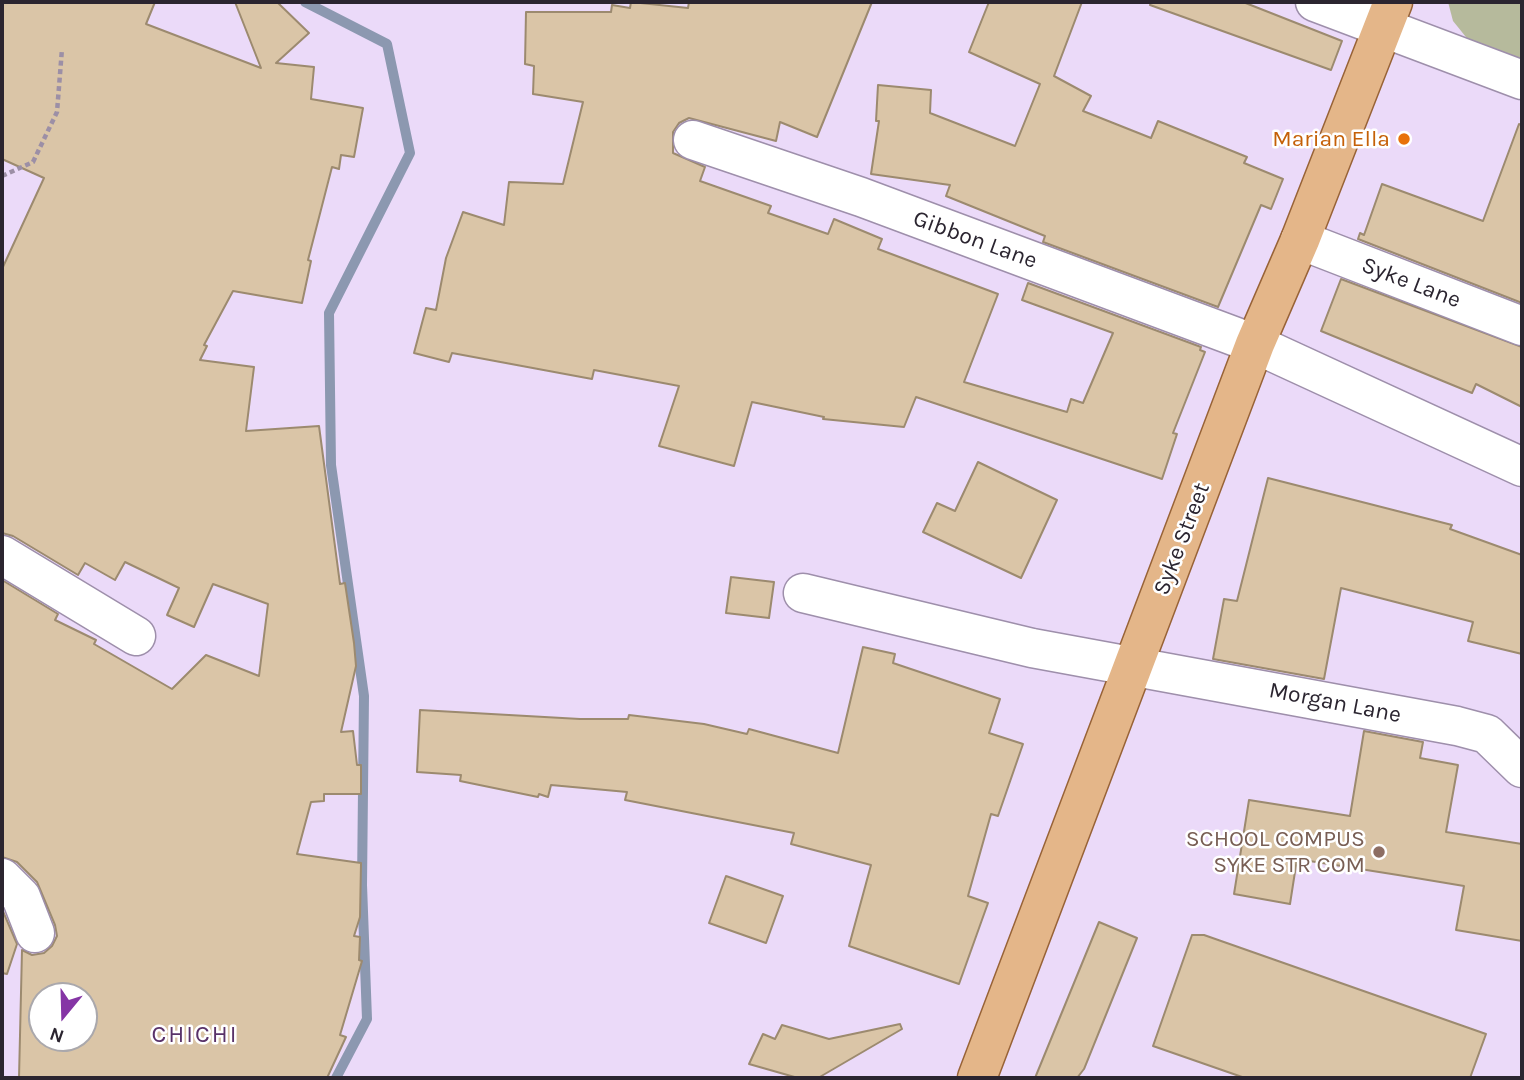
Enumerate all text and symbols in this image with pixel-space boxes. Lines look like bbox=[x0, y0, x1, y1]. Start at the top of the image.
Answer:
place label: Marian Ella bbox=[1272, 125, 1390, 153]
marker: Marian Ella bbox=[1396, 131, 1412, 147]
street label: Gibbon Lane bbox=[909, 205, 1041, 275]
street label: Syke Lane bbox=[1358, 251, 1464, 315]
street label: Syke Street bbox=[1148, 479, 1216, 599]
street label: Morgan Lane bbox=[1267, 677, 1403, 729]
place label: SCHOOL COMPUS SYKE STR COM bbox=[1186, 825, 1365, 879]
marker: SCHOOL COMPUS SYKE STR COM bbox=[1371, 844, 1387, 860]
north arrow bbox=[28, 982, 98, 1052]
district label: CHICHI bbox=[152, 1021, 238, 1049]
text: N bbox=[47, 1022, 67, 1048]

